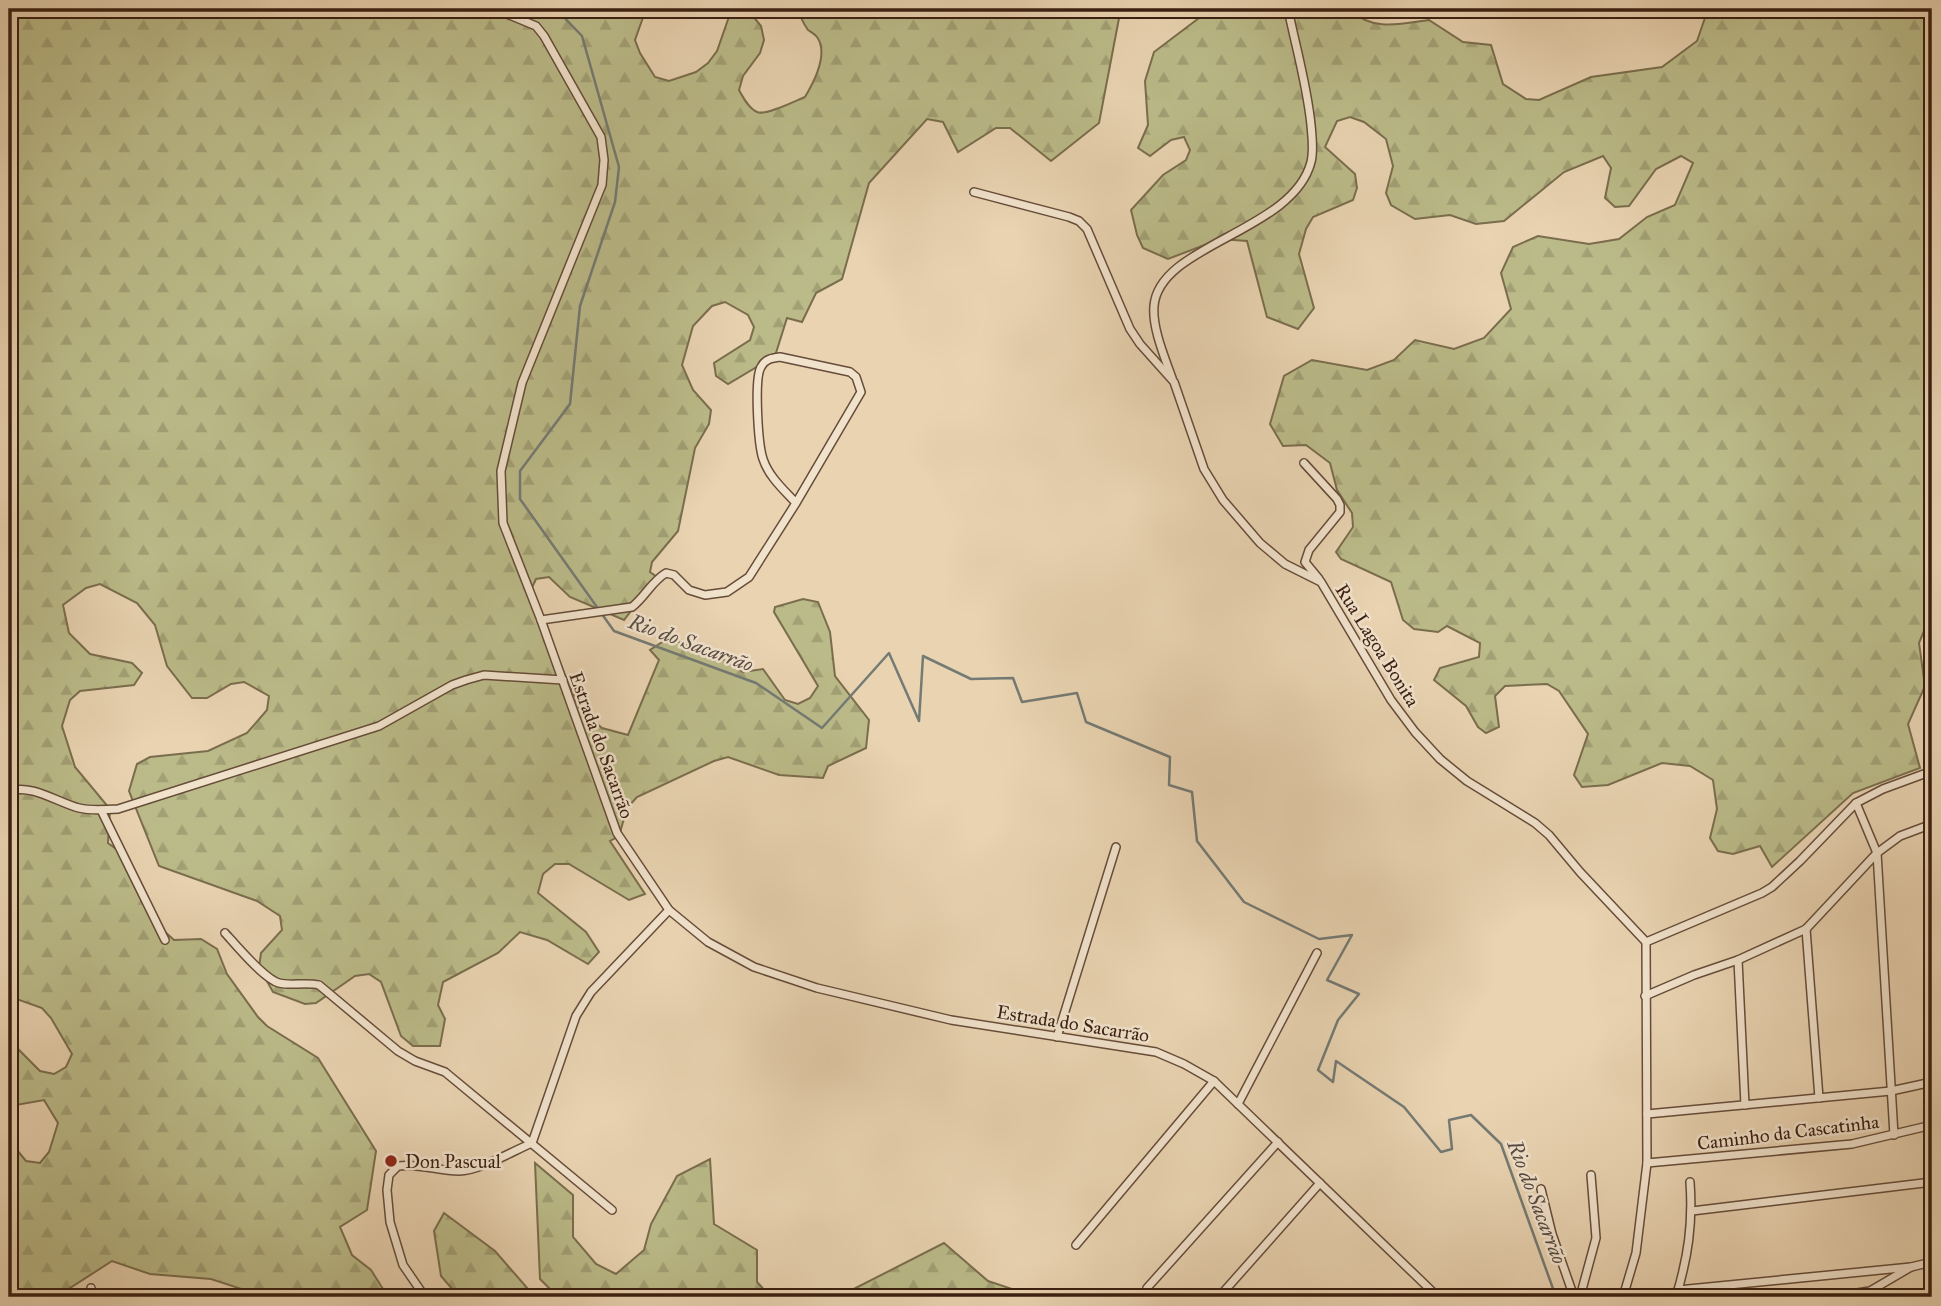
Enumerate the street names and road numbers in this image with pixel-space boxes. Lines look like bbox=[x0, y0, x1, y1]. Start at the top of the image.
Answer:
street label: Rua Lagoa Bonita bbox=[1330, 580, 1425, 712]
street label: Estrada do Sacarrão bbox=[564, 669, 639, 822]
street label: Estrada do Sacarrão bbox=[995, 1000, 1151, 1047]
street label: Caminho da Cascatinha bbox=[1696, 1110, 1881, 1155]

